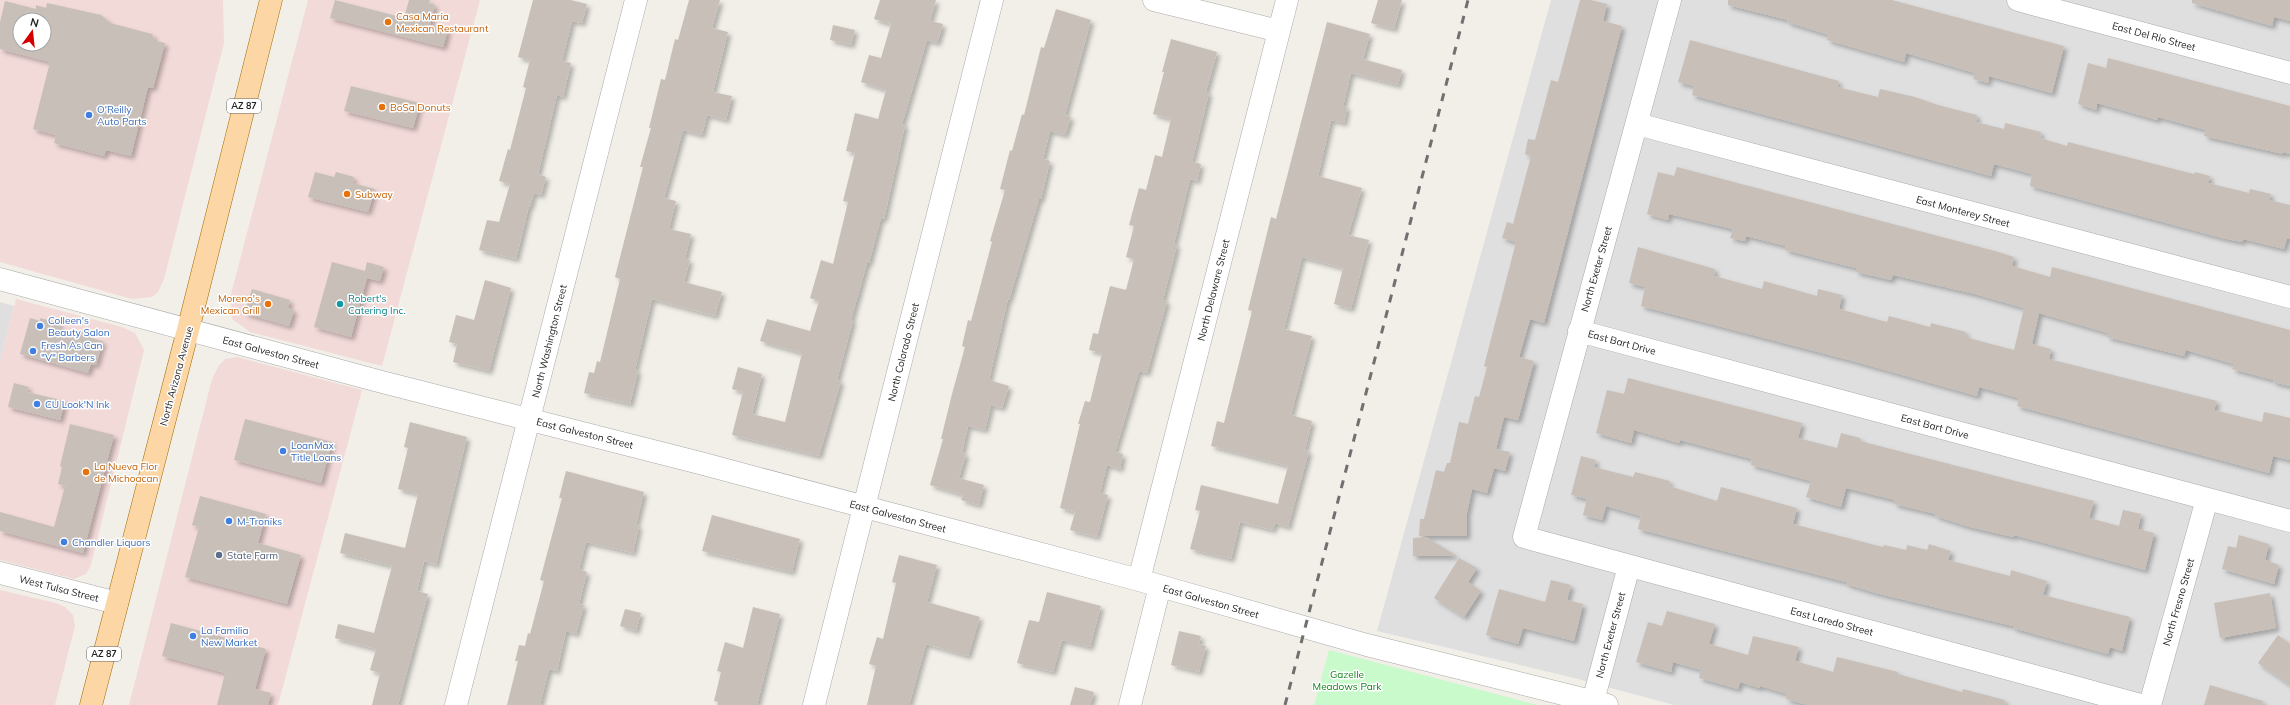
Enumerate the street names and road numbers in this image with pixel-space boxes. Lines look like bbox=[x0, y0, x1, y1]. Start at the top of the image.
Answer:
street label: East Del Rio Street bbox=[2111, 19, 2198, 54]
road number: AZ 87 bbox=[227, 99, 261, 113]
street label: East Monterey Street bbox=[1915, 193, 2012, 230]
street label: North Exeter Street bbox=[1578, 224, 1615, 313]
street label: North Delaware Street bbox=[1195, 238, 1233, 342]
street label: North Washington Street bbox=[529, 283, 570, 399]
street label: North Colorado Street bbox=[885, 301, 922, 403]
street label: North Arizona Avenue bbox=[157, 325, 196, 427]
street label: East Bart Drive bbox=[1586, 327, 1657, 358]
street label: East Galveston Street bbox=[221, 333, 321, 372]
street label: East Bart Drive bbox=[1899, 411, 1970, 442]
street label: East Galveston Street bbox=[535, 415, 635, 452]
street label: East Galveston Street bbox=[848, 497, 948, 536]
street label: North Fresno Street bbox=[2160, 556, 2197, 647]
street label: West Tulsa Street bbox=[18, 572, 101, 605]
street label: East Galveston Street bbox=[1161, 582, 1261, 622]
street label: North Exeter Street bbox=[1593, 590, 1628, 680]
street label: East Laredo Street bbox=[1789, 604, 1875, 639]
road number: AZ 87 bbox=[87, 647, 121, 661]

